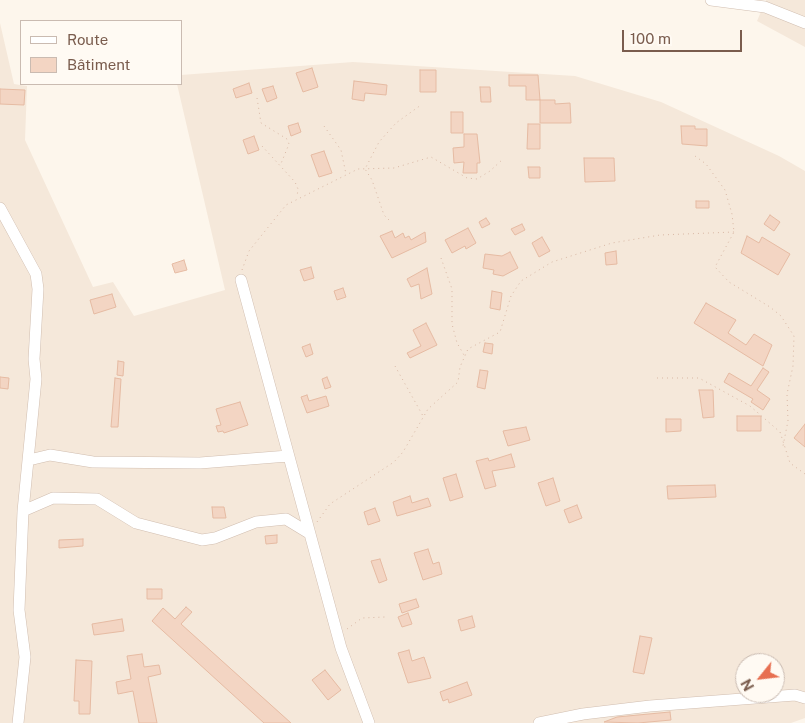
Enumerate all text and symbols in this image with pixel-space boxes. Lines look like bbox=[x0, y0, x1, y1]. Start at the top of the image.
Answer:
legend bbox=[20, 20, 182, 85]
scale bar bbox=[625, 20, 745, 52]
text: 100 m bbox=[630, 30, 671, 47]
text: Route bbox=[67, 31, 108, 48]
text: Bâtiment bbox=[67, 56, 130, 73]
north arrow bbox=[735, 653, 785, 703]
text: N bbox=[738, 676, 757, 693]

